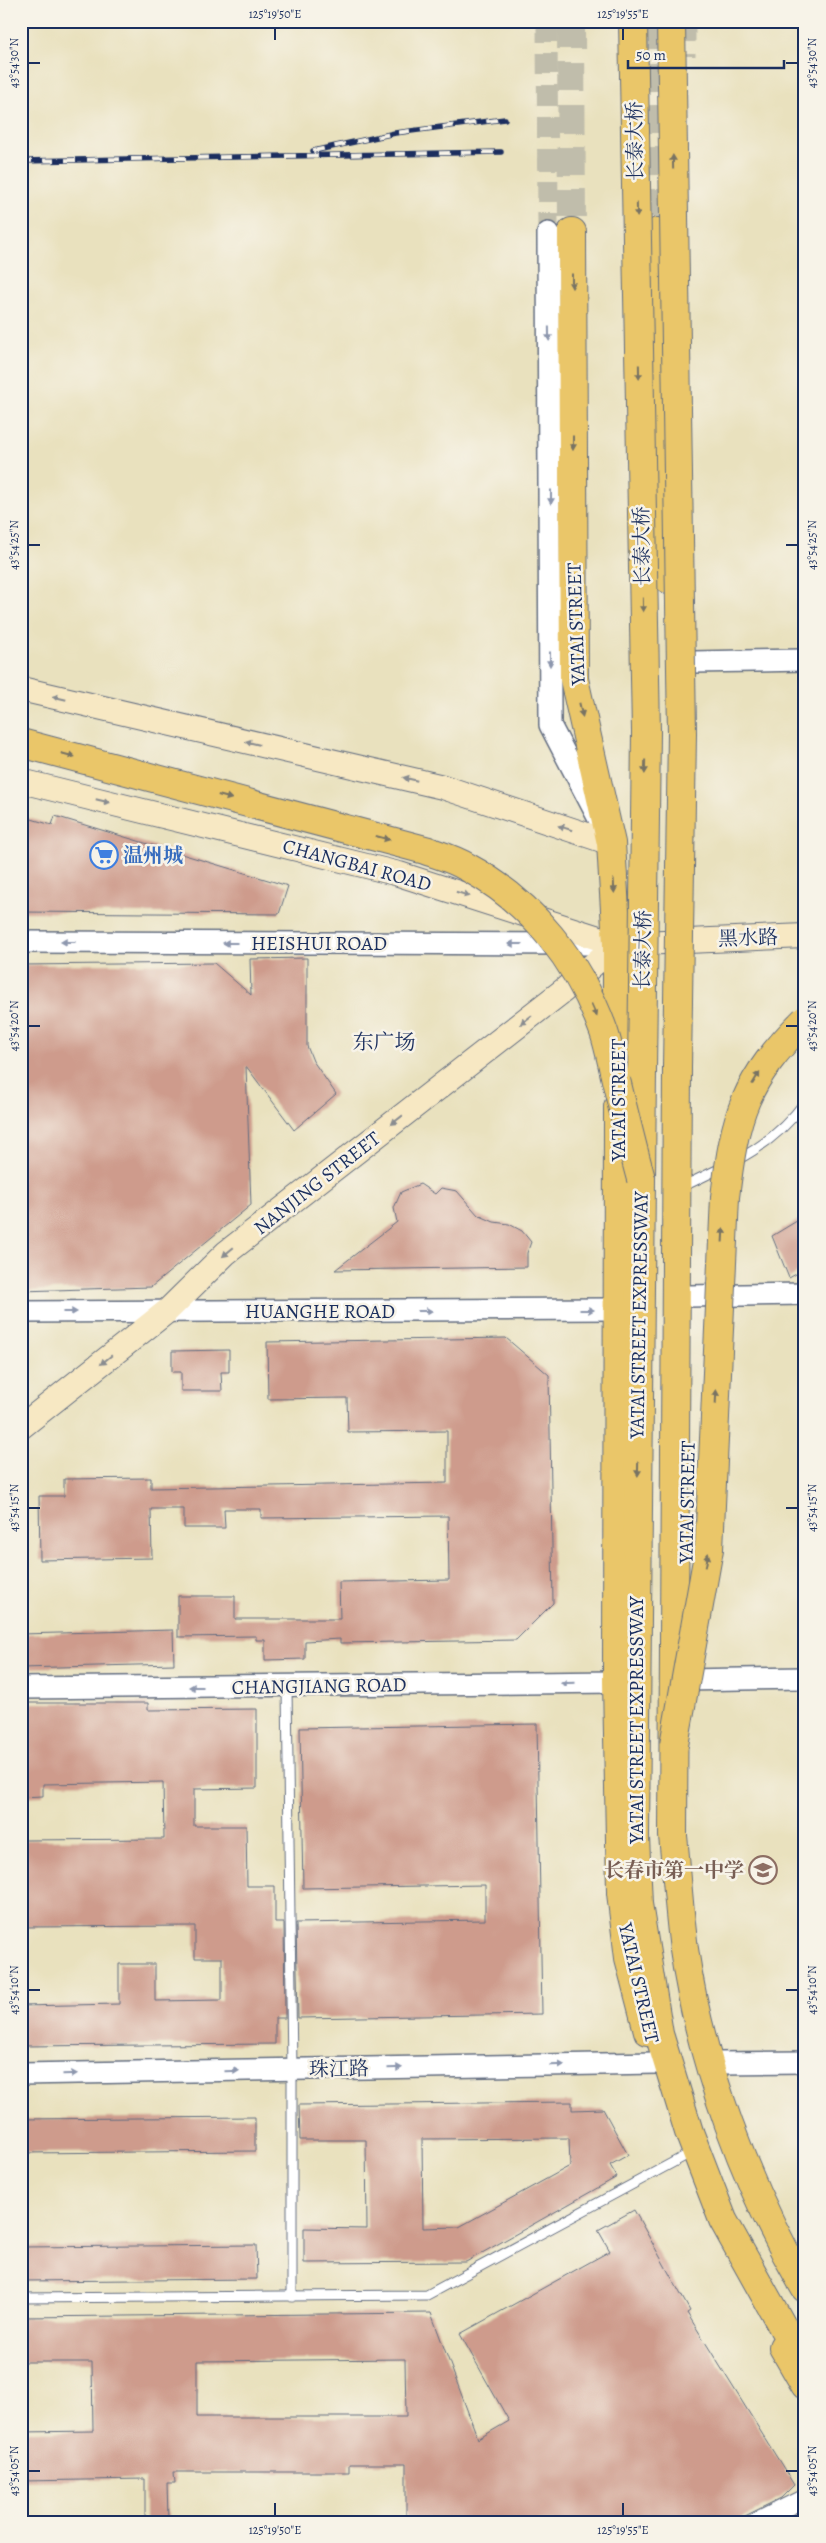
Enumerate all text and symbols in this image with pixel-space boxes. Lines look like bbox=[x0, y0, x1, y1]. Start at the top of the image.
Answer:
text: 125°19'50"E bbox=[249, 6, 301, 22]
text: 125°19'55"E bbox=[597, 6, 649, 22]
text: 43°54'30"N bbox=[6, 37, 22, 88]
text: 43°54'30"N bbox=[804, 37, 820, 88]
scale bar bbox=[628, 38, 785, 70]
text: 50 m bbox=[636, 45, 666, 65]
street label: 长泰大桥 bbox=[621, 101, 649, 181]
one-way arrow bbox=[669, 153, 677, 169]
one-way arrow bbox=[633, 202, 641, 218]
one-way arrow bbox=[568, 273, 576, 289]
one-way arrow bbox=[545, 327, 553, 343]
one-way arrow bbox=[636, 365, 644, 381]
one-way arrow bbox=[569, 435, 577, 451]
one-way arrow bbox=[547, 489, 555, 505]
street label: 长泰大桥 bbox=[628, 506, 656, 586]
text: 43°54'25"N bbox=[6, 520, 22, 570]
text: 43°54'25"N bbox=[804, 520, 820, 570]
street label: YATAI STREET bbox=[560, 562, 592, 687]
one-way arrow bbox=[640, 597, 648, 613]
one-way arrow bbox=[545, 652, 553, 668]
one-way arrow bbox=[52, 694, 67, 702]
one-way arrow bbox=[577, 702, 585, 717]
one-way arrow bbox=[244, 739, 259, 747]
one-way arrow bbox=[61, 752, 76, 760]
one-way arrow bbox=[641, 760, 649, 776]
one-way arrow bbox=[403, 775, 418, 783]
one-way arrow bbox=[218, 793, 233, 801]
one-way arrow bbox=[95, 797, 110, 805]
one-way arrow bbox=[557, 823, 572, 831]
street label: CHANGBAI ROAD bbox=[280, 832, 434, 898]
one-way arrow bbox=[375, 835, 390, 843]
supermarket icon: 温州城 bbox=[89, 840, 119, 870]
place label: 温州城 bbox=[123, 842, 183, 869]
one-way arrow bbox=[610, 879, 618, 895]
one-way arrow bbox=[456, 890, 471, 898]
street label: 长泰大桥 bbox=[629, 910, 657, 990]
street label: 黑水路 bbox=[718, 923, 778, 953]
street label: HEISHUI ROAD bbox=[251, 930, 387, 957]
one-way arrow bbox=[60, 938, 76, 946]
one-way arrow bbox=[222, 939, 238, 947]
one-way arrow bbox=[507, 940, 523, 948]
text: 43°54'20"N bbox=[6, 1000, 22, 1052]
text: 43°54'20"N bbox=[804, 1000, 820, 1052]
one-way arrow bbox=[590, 1003, 598, 1017]
one-way arrow bbox=[519, 1015, 532, 1026]
district label: 东广场 bbox=[353, 1028, 416, 1056]
street label: YATAI STREET bbox=[605, 1039, 632, 1162]
one-way arrow bbox=[752, 1072, 761, 1085]
one-way arrow bbox=[390, 1115, 404, 1125]
street label: NANJING STREET bbox=[248, 1125, 386, 1241]
street label: YATAI STREET EXPRESSWAY bbox=[623, 1190, 655, 1440]
one-way arrow bbox=[719, 1227, 727, 1243]
one-way arrow bbox=[222, 1247, 235, 1258]
street label: HUANGHE ROAD bbox=[245, 1298, 395, 1325]
one-way arrow bbox=[417, 1306, 433, 1314]
one-way arrow bbox=[580, 1306, 596, 1314]
one-way arrow bbox=[62, 1308, 78, 1316]
one-way arrow bbox=[100, 1354, 113, 1365]
one-way arrow bbox=[712, 1389, 720, 1405]
street label: YATAI STREET bbox=[672, 1440, 702, 1565]
one-way arrow bbox=[634, 1461, 642, 1477]
text: 43°54'15"N bbox=[6, 1484, 22, 1532]
text: 43°54'15"N bbox=[804, 1484, 820, 1532]
one-way arrow bbox=[704, 1551, 712, 1567]
street label: YATAI STREET EXPRESSWAY bbox=[623, 1595, 650, 1845]
street label: CHANGJIANG ROAD bbox=[231, 1671, 407, 1701]
one-way arrow bbox=[560, 1679, 576, 1687]
one-way arrow bbox=[187, 1683, 203, 1691]
school or university icon: 长春市第一中学 bbox=[748, 1855, 778, 1885]
place label: 长春市第一中学 bbox=[604, 1857, 744, 1884]
street label: YATAI STREET bbox=[612, 1919, 666, 2046]
text: 43°54'10"N bbox=[6, 1965, 22, 2015]
text: 43°54'10"N bbox=[804, 1965, 820, 2015]
street label: 珠江路 bbox=[309, 2055, 369, 2083]
one-way arrow bbox=[550, 2061, 566, 2069]
one-way arrow bbox=[387, 2064, 403, 2072]
one-way arrow bbox=[225, 2067, 241, 2075]
one-way arrow bbox=[62, 2069, 78, 2077]
text: 43°54'05"N bbox=[6, 2445, 22, 2496]
text: 43°54'05"N bbox=[804, 2445, 820, 2496]
text: 125°19'50"E bbox=[249, 2522, 301, 2538]
text: 125°19'55"E bbox=[597, 2522, 649, 2538]

